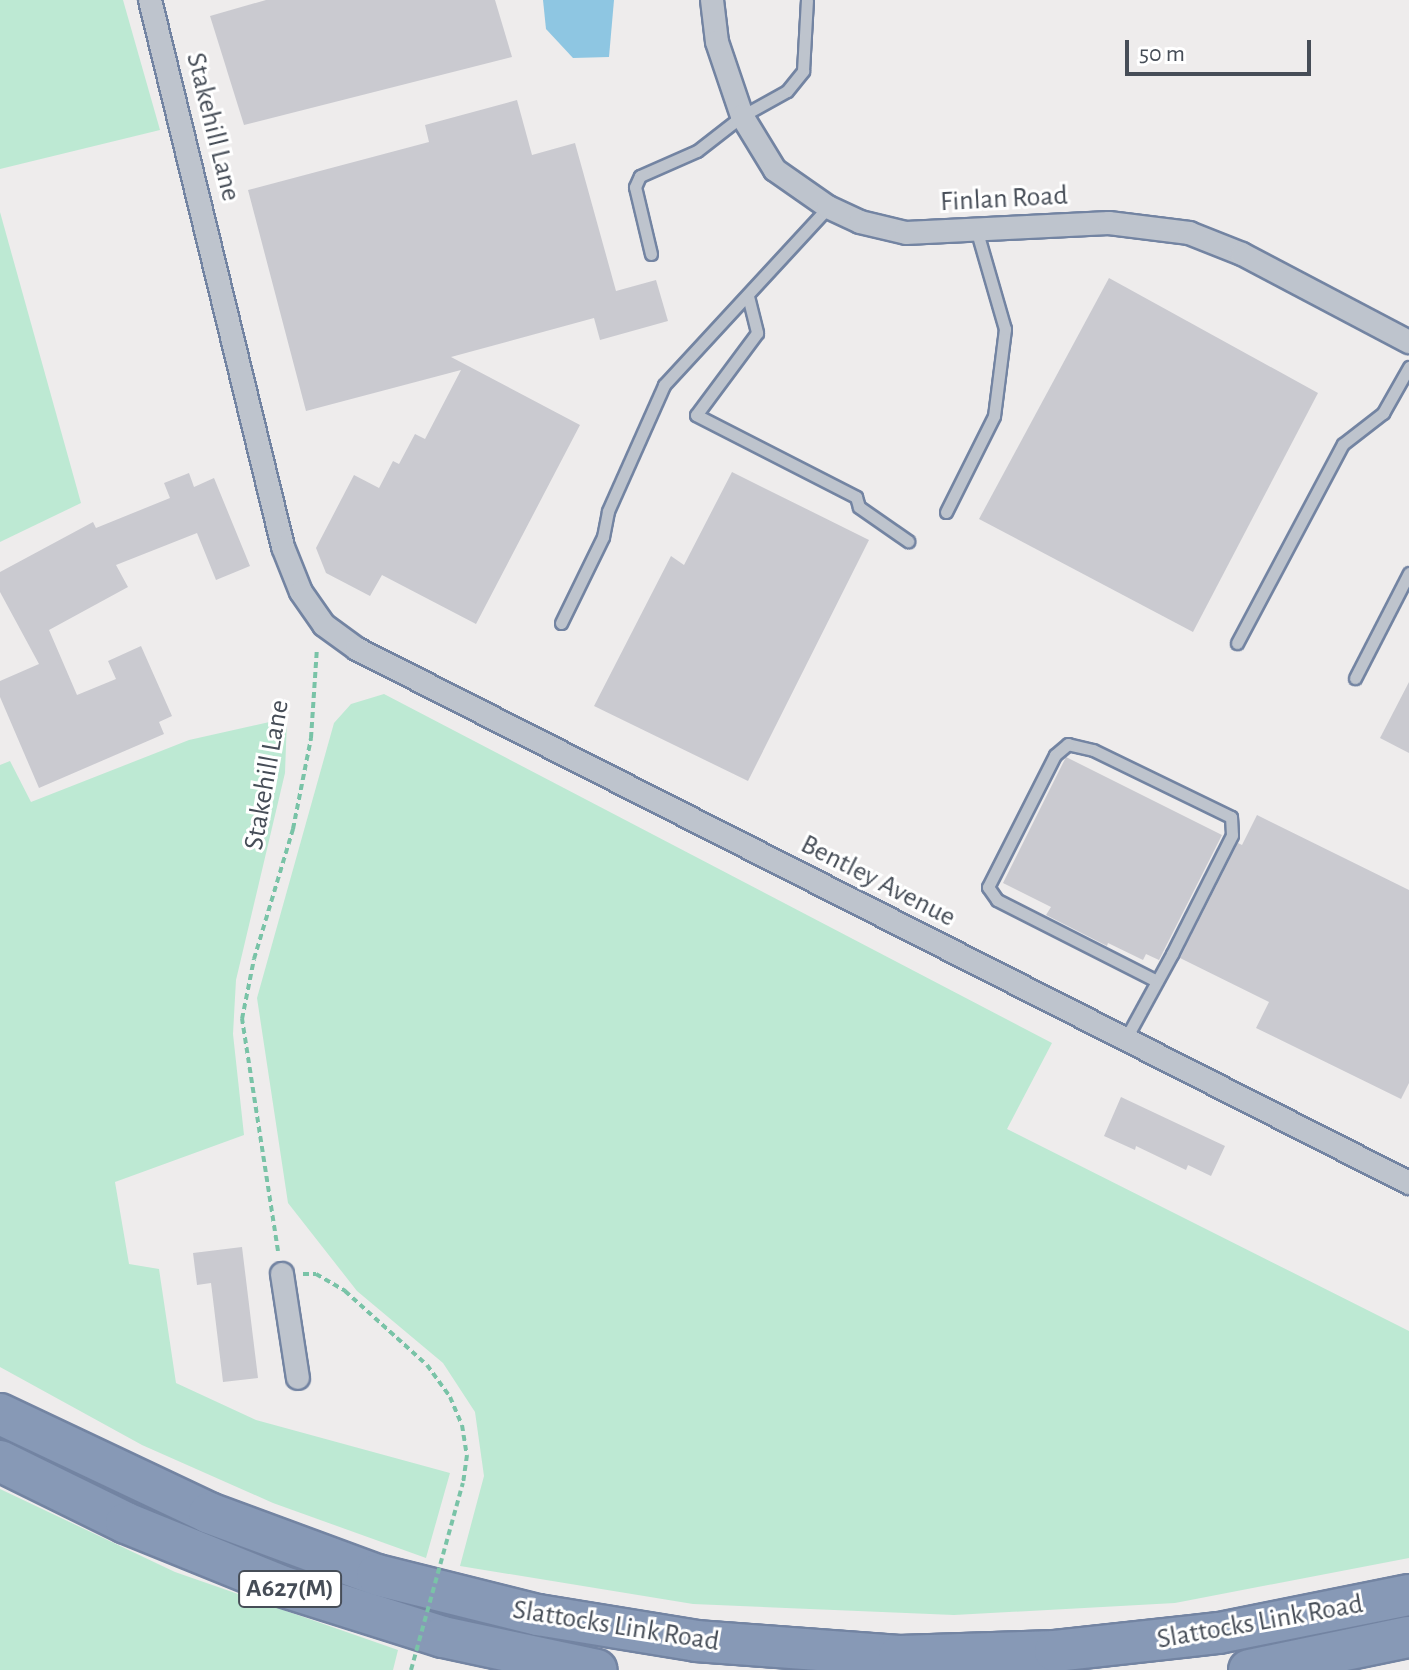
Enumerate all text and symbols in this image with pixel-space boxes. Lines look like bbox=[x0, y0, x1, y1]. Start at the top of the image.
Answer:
scale bar bbox=[1129, 24, 1315, 74]
text: 50 m bbox=[1139, 42, 1185, 66]
street label: Stakehill Lane bbox=[178, 49, 248, 205]
street label: Finlan Road bbox=[939, 179, 1069, 219]
street label: Stakehill Lane bbox=[237, 697, 297, 853]
street label: Bentley Avenue bbox=[795, 828, 961, 934]
road number: A627(M) bbox=[238, 1567, 342, 1611]
street label: Slattocks Link Road bbox=[1154, 1587, 1366, 1657]
street label: Slattocks Link Road bbox=[510, 1593, 722, 1659]

